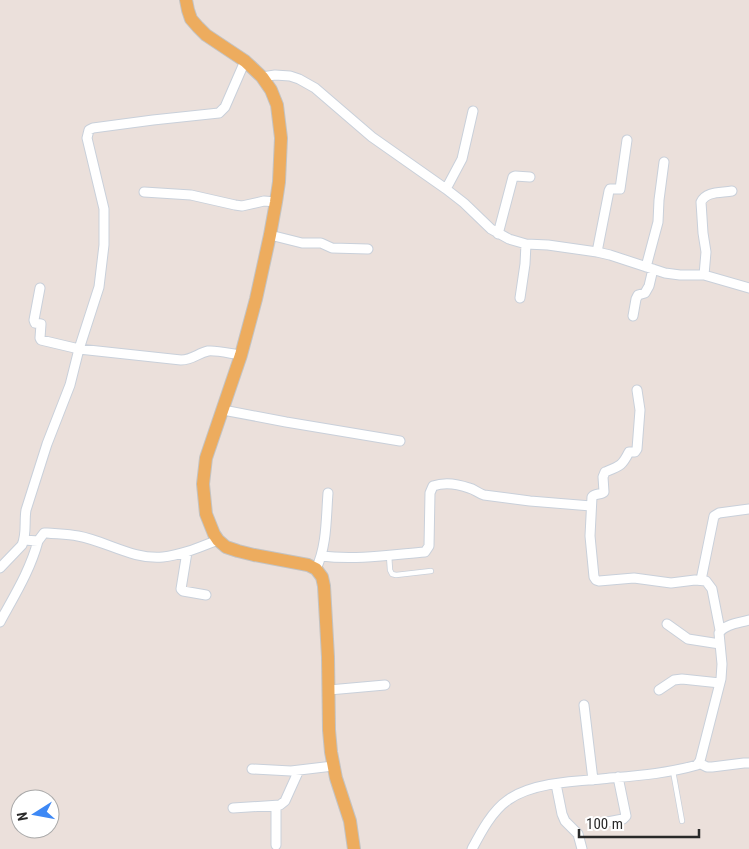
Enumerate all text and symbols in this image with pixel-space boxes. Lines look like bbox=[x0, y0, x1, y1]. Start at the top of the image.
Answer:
north arrow bbox=[10, 789, 60, 839]
scale bar bbox=[579, 806, 699, 838]
text: N bbox=[14, 811, 31, 822]
text: 100 m bbox=[586, 815, 623, 833]

